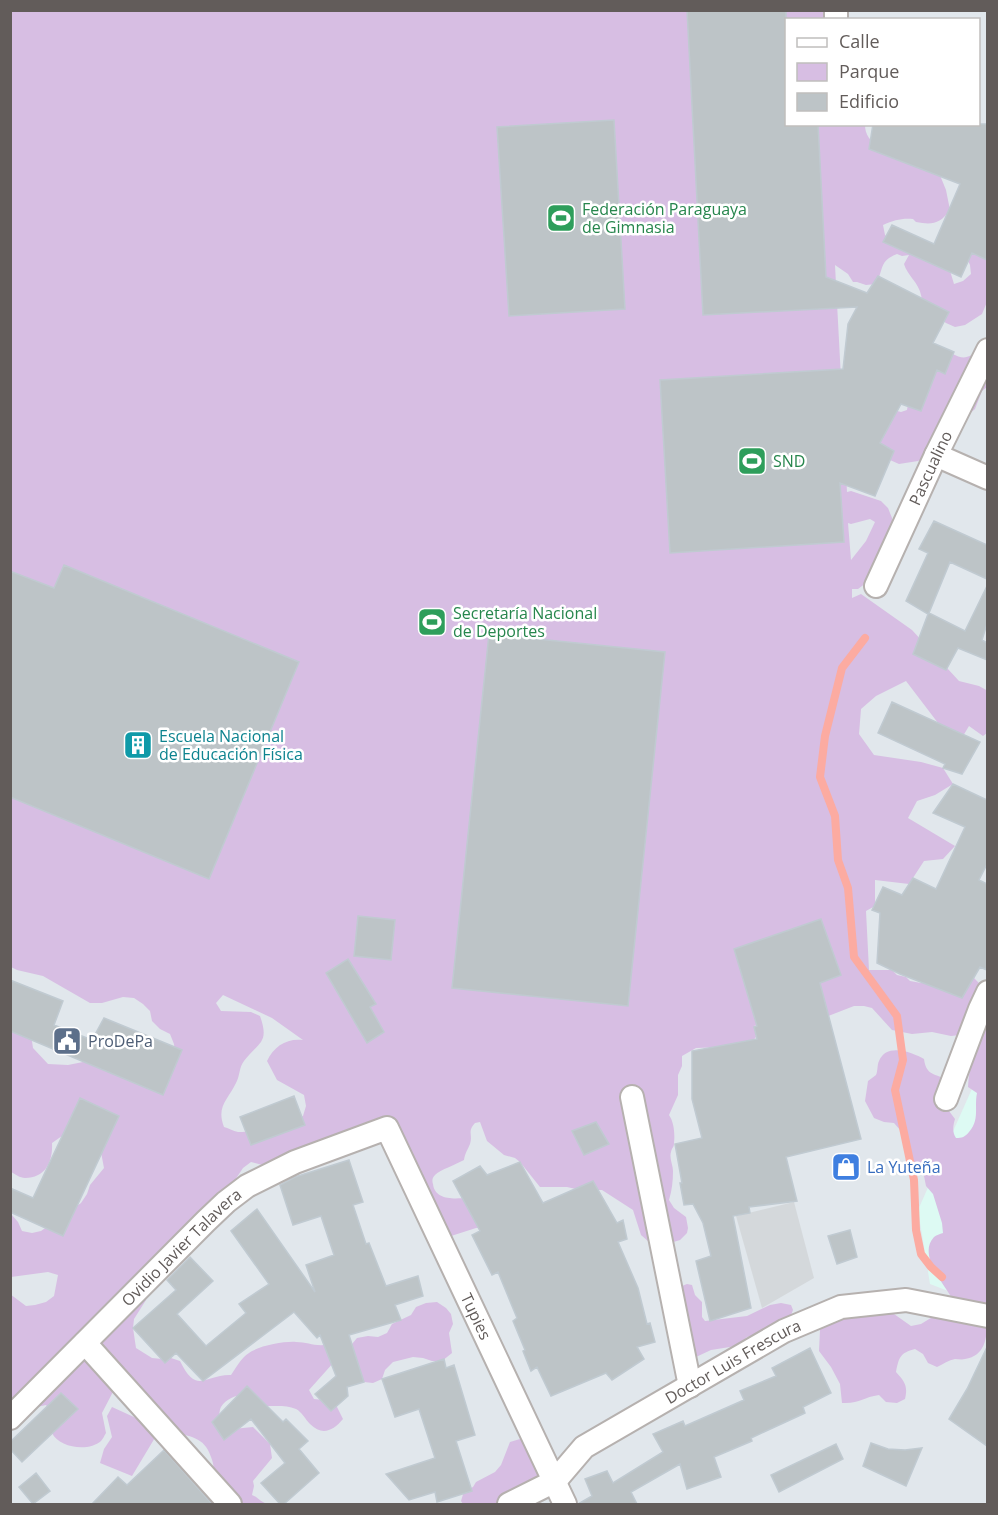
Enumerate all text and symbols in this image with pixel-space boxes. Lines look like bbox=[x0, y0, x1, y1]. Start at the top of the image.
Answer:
legend bbox=[785, 18, 980, 126]
text: Calle bbox=[839, 29, 880, 53]
text: Parque bbox=[839, 59, 899, 83]
text: Edificio bbox=[839, 89, 899, 113]
place label: Federación Paraguaya de Gimnasia bbox=[582, 198, 747, 238]
sports icon: Federación Paraguaya de Gimnasia bbox=[545, 202, 577, 234]
street label: Pascualino bbox=[903, 427, 957, 509]
sports icon: SND bbox=[736, 445, 768, 477]
place label: SND bbox=[773, 450, 805, 472]
place label: Secretaría Nacional de Deportes bbox=[453, 602, 597, 642]
sports icon: Secretaría Nacional de Deportes bbox=[416, 606, 448, 638]
place label: Escuela Nacional de Educación Física bbox=[159, 725, 303, 765]
building icon: Escuela Nacional de Educación Física bbox=[122, 729, 154, 761]
public building icon: ProDePa bbox=[51, 1025, 83, 1057]
place label: ProDePa bbox=[88, 1030, 153, 1052]
shop icon: La Yuteña bbox=[830, 1151, 862, 1183]
place label: La Yuteña bbox=[867, 1156, 941, 1178]
street label: Ovidio Javier Talavera bbox=[116, 1183, 246, 1311]
street label: Tupies bbox=[456, 1289, 497, 1343]
street label: Doctor Luis Frescura bbox=[661, 1314, 804, 1409]

